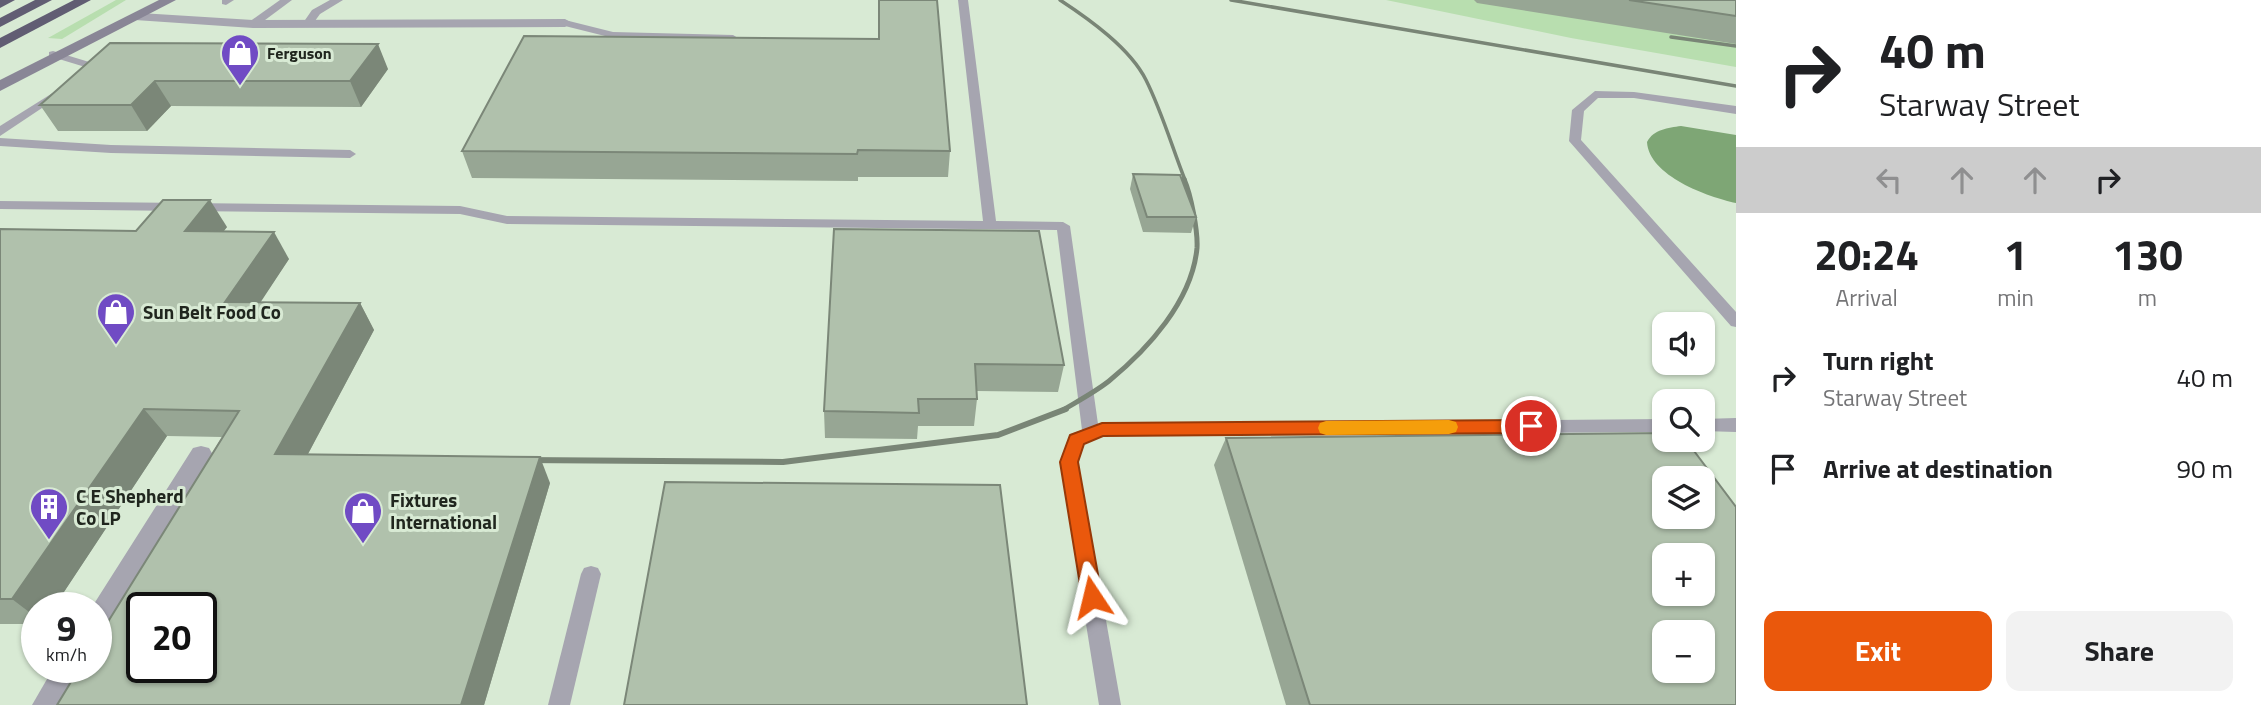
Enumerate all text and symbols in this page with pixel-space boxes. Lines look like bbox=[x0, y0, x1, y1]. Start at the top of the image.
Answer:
text: 40 m bbox=[1879, 12, 1986, 87]
icon: right bbox=[1764, 28, 1855, 119]
shop icon: Ferguson bbox=[219, 32, 261, 87]
place label: Ferguson bbox=[267, 41, 332, 65]
text: Starway Street bbox=[1879, 80, 2079, 128]
icon: left bbox=[1870, 161, 1908, 199]
icon: ahead bbox=[1943, 161, 1981, 199]
icon: ahead bbox=[2016, 161, 2054, 199]
icon: right bbox=[2089, 161, 2127, 199]
text: 20:24 bbox=[1814, 222, 1919, 286]
text: 1 bbox=[2004, 222, 2027, 286]
text: 130 bbox=[2112, 222, 2183, 286]
text: Arrival bbox=[1835, 280, 1898, 315]
text: min bbox=[1997, 280, 2034, 315]
text: m bbox=[2138, 280, 2157, 315]
shop icon: Sun Belt Food Co bbox=[95, 291, 137, 346]
place label: Sun Belt Food Co bbox=[143, 297, 281, 326]
map controls bbox=[1652, 312, 1715, 683]
button: sound bbox=[1652, 312, 1715, 375]
text: Turn right bbox=[1823, 341, 1934, 380]
text: 40 m bbox=[2176, 358, 2233, 397]
icon: right bbox=[1764, 359, 1802, 397]
text: Starway Street bbox=[1823, 380, 1967, 415]
button: search bbox=[1652, 389, 1715, 452]
pin bbox=[1501, 396, 1561, 456]
icon: arrive bbox=[1512, 407, 1550, 445]
text: Arrive at destination bbox=[1823, 449, 2053, 488]
text: 90 m bbox=[2176, 449, 2233, 488]
icon: arrive bbox=[1764, 450, 1802, 488]
button: layers bbox=[1652, 466, 1715, 529]
place label: C E Shepherd Co LP bbox=[76, 481, 184, 532]
place label: Fixtures International bbox=[390, 485, 497, 536]
building icon: C E Shepherd Co LP bbox=[28, 486, 70, 541]
shop icon: Fixtures International bbox=[342, 490, 384, 545]
button: + bbox=[1652, 543, 1715, 606]
position arrow bbox=[1055, 560, 1129, 634]
speed limit sign: 20 bbox=[126, 592, 217, 683]
text: 9 bbox=[57, 601, 76, 655]
button: Exit bbox=[1764, 611, 1992, 691]
button: Share bbox=[2006, 611, 2233, 691]
button: − bbox=[1652, 620, 1715, 683]
text: km/h bbox=[46, 641, 87, 668]

